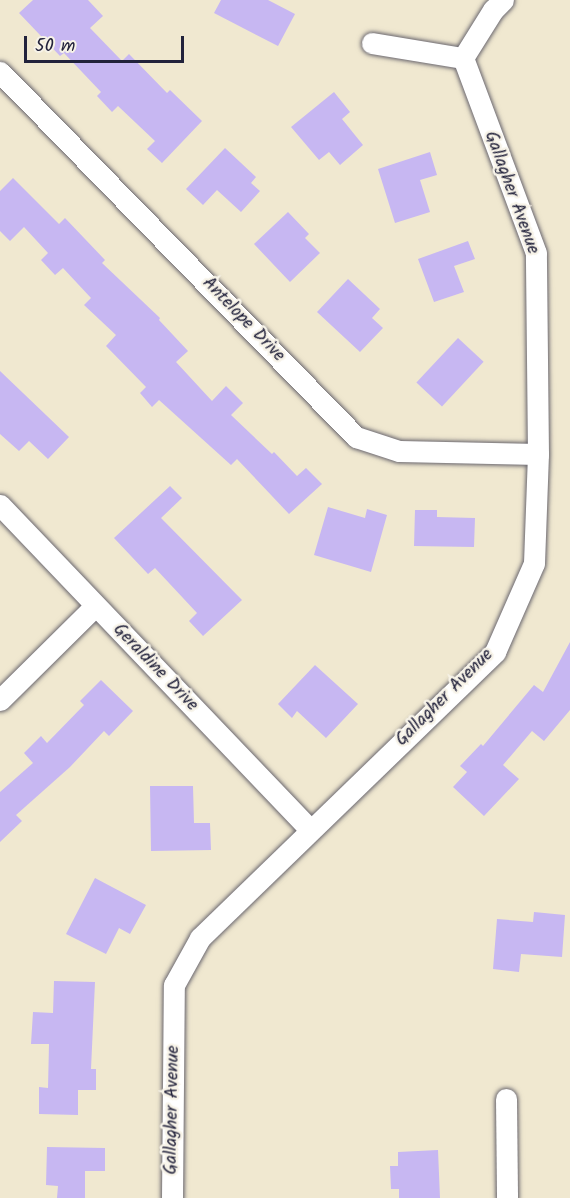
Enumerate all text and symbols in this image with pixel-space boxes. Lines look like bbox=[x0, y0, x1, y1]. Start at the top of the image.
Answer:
scale bar bbox=[27, 24, 188, 62]
text: 50 m bbox=[35, 32, 75, 61]
street label: Gallagher Avenue bbox=[479, 129, 543, 257]
street label: Antelope Drive bbox=[197, 273, 289, 367]
street label: Geraldine Drive bbox=[108, 620, 202, 716]
street label: Gallagher Avenue bbox=[392, 645, 498, 751]
street label: Gallagher Avenue bbox=[161, 1045, 185, 1175]

